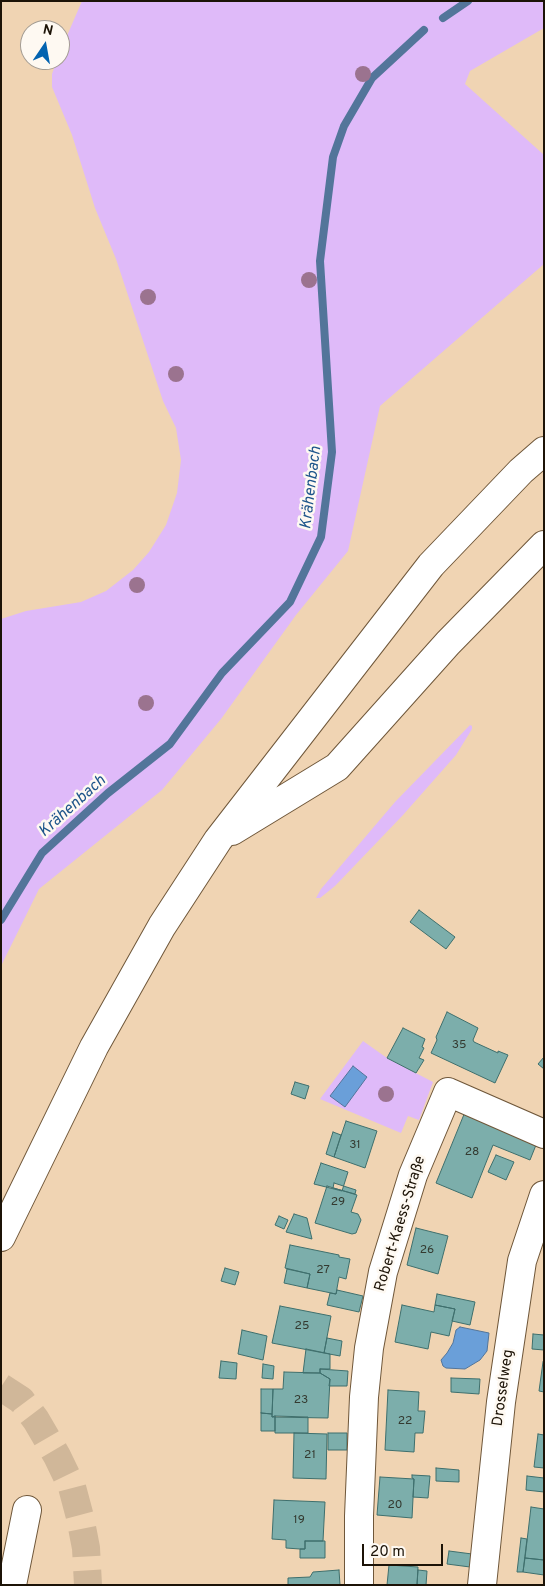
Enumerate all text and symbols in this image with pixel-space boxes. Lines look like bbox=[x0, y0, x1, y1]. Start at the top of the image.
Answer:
north arrow bbox=[20, 20, 70, 70]
text: N bbox=[41, 21, 55, 40]
water label: Krähenbach bbox=[297, 445, 327, 531]
water label: Krähenbach bbox=[36, 772, 110, 842]
house number: 35 bbox=[452, 1039, 466, 1053]
house number: 31 bbox=[349, 1139, 361, 1153]
house number: 28 bbox=[465, 1146, 479, 1160]
street label: Robert-Kaess-Straße bbox=[372, 1154, 430, 1294]
house number: 29 bbox=[331, 1196, 345, 1210]
house number: 26 bbox=[420, 1244, 434, 1258]
house number: 27 bbox=[316, 1264, 330, 1278]
house number: 25 bbox=[295, 1320, 309, 1334]
street label: Drosselweg bbox=[490, 1348, 518, 1428]
house number: 23 bbox=[294, 1394, 308, 1408]
house number: 22 bbox=[398, 1415, 412, 1429]
house number: 21 bbox=[304, 1449, 316, 1463]
house number: 20 bbox=[387, 1499, 403, 1513]
house number: 19 bbox=[293, 1514, 305, 1528]
scale bar bbox=[365, 1534, 446, 1566]
text: 20 m bbox=[370, 1543, 405, 1562]

